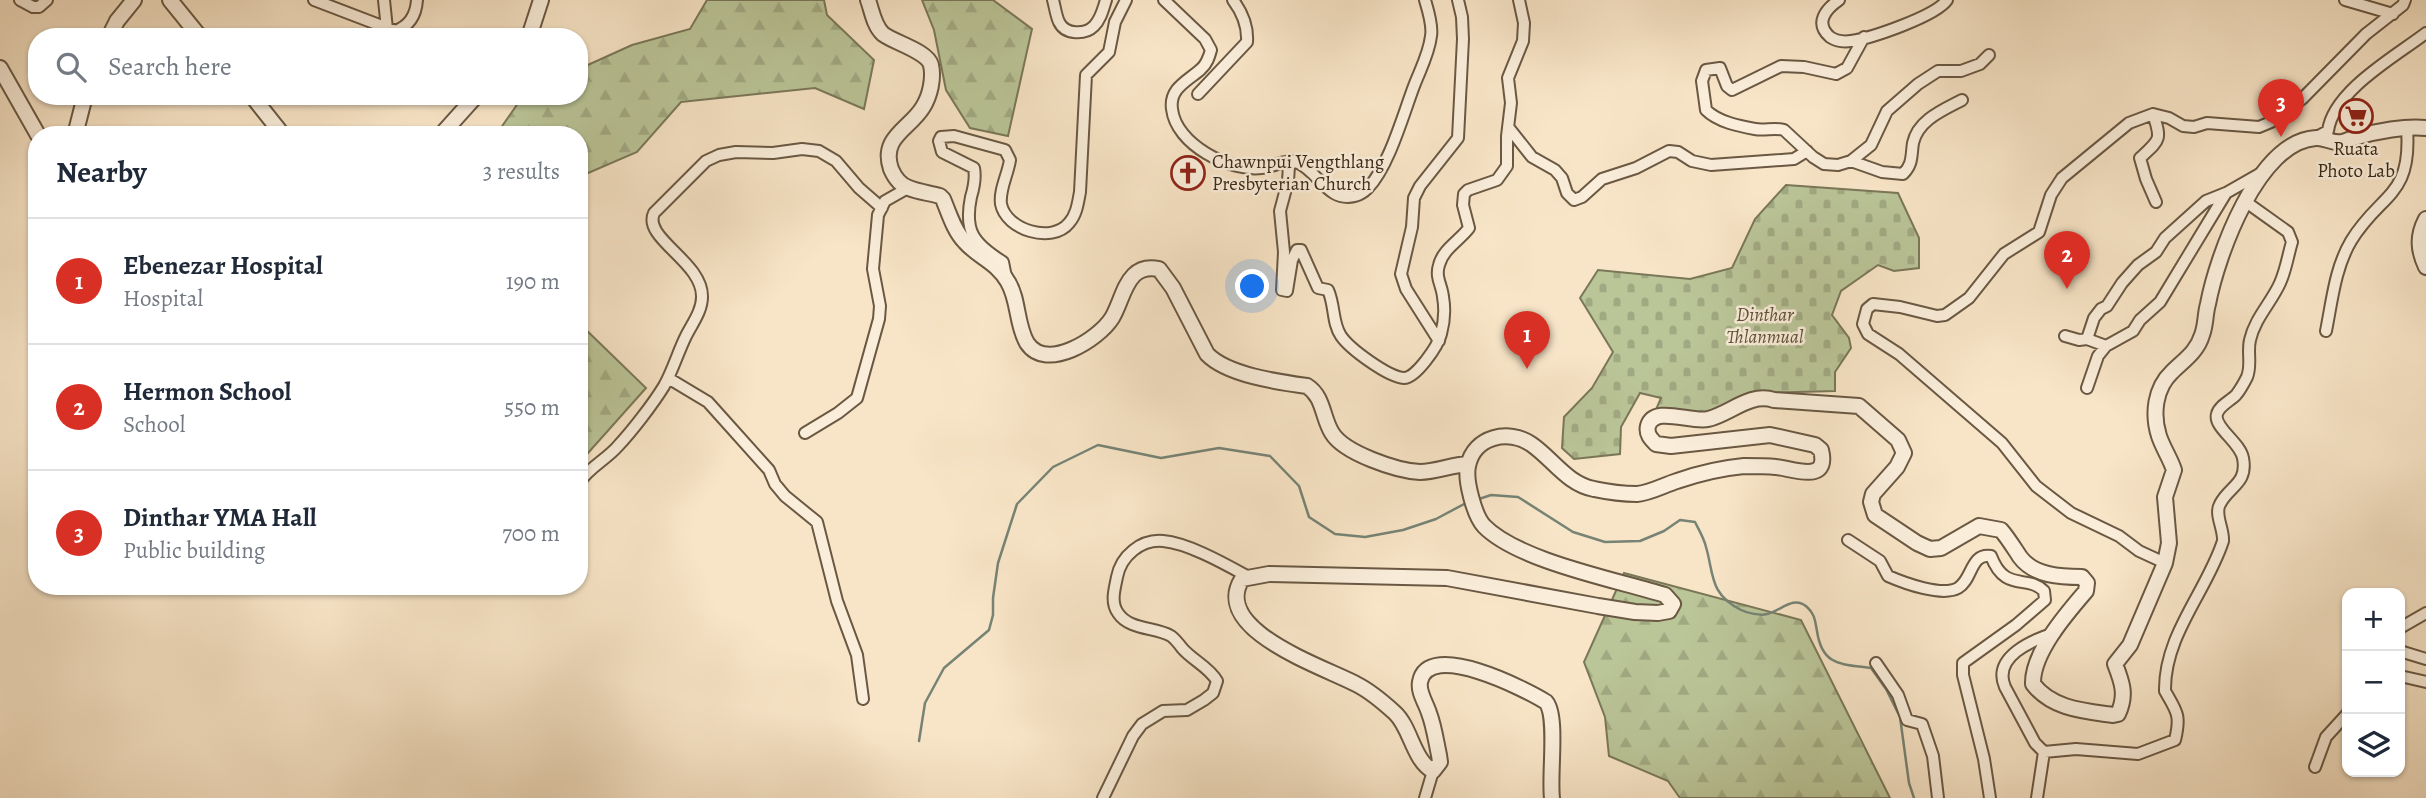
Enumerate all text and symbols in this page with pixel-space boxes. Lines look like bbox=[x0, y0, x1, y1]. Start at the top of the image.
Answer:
search box bbox=[28, 28, 588, 105]
icon: search bbox=[52, 48, 90, 86]
text: Search here bbox=[108, 49, 232, 84]
pin: 3 bbox=[2258, 79, 2304, 137]
supermarket icon: Ruata Photo Lab bbox=[2337, 97, 2375, 135]
place label: Ruata Photo Lab bbox=[2317, 136, 2395, 184]
place label: Chawnpui Vengthlang Presbyterian Church bbox=[1212, 149, 1385, 197]
text: Nearby bbox=[56, 152, 147, 192]
church icon: Chawnpui Vengthlang Presbyterian Church bbox=[1169, 154, 1207, 192]
text: 3 results bbox=[483, 156, 560, 187]
pin: 2 bbox=[2044, 231, 2090, 289]
text: Ebenezar Hospital bbox=[123, 248, 323, 283]
text: 1 bbox=[75, 266, 83, 297]
text: 190 m bbox=[506, 266, 560, 297]
your location bbox=[1235, 269, 1269, 303]
text: Hospital bbox=[123, 283, 203, 314]
park label: Dinthar Thlanmual bbox=[1727, 302, 1804, 350]
pin: 1 bbox=[1504, 311, 1550, 369]
text: Hermon School bbox=[123, 374, 291, 409]
text: 2 bbox=[73, 392, 85, 423]
text: 550 m bbox=[504, 392, 560, 423]
text: School bbox=[123, 409, 185, 440]
text: Dinthar YMA Hall bbox=[123, 500, 317, 535]
text: 3 bbox=[74, 518, 84, 549]
text: 700 m bbox=[502, 518, 560, 549]
text: Public building bbox=[123, 535, 265, 566]
map controls bbox=[2342, 588, 2405, 777]
button: + bbox=[2342, 588, 2405, 651]
button: − bbox=[2342, 651, 2405, 714]
button: layers bbox=[2342, 714, 2405, 777]

